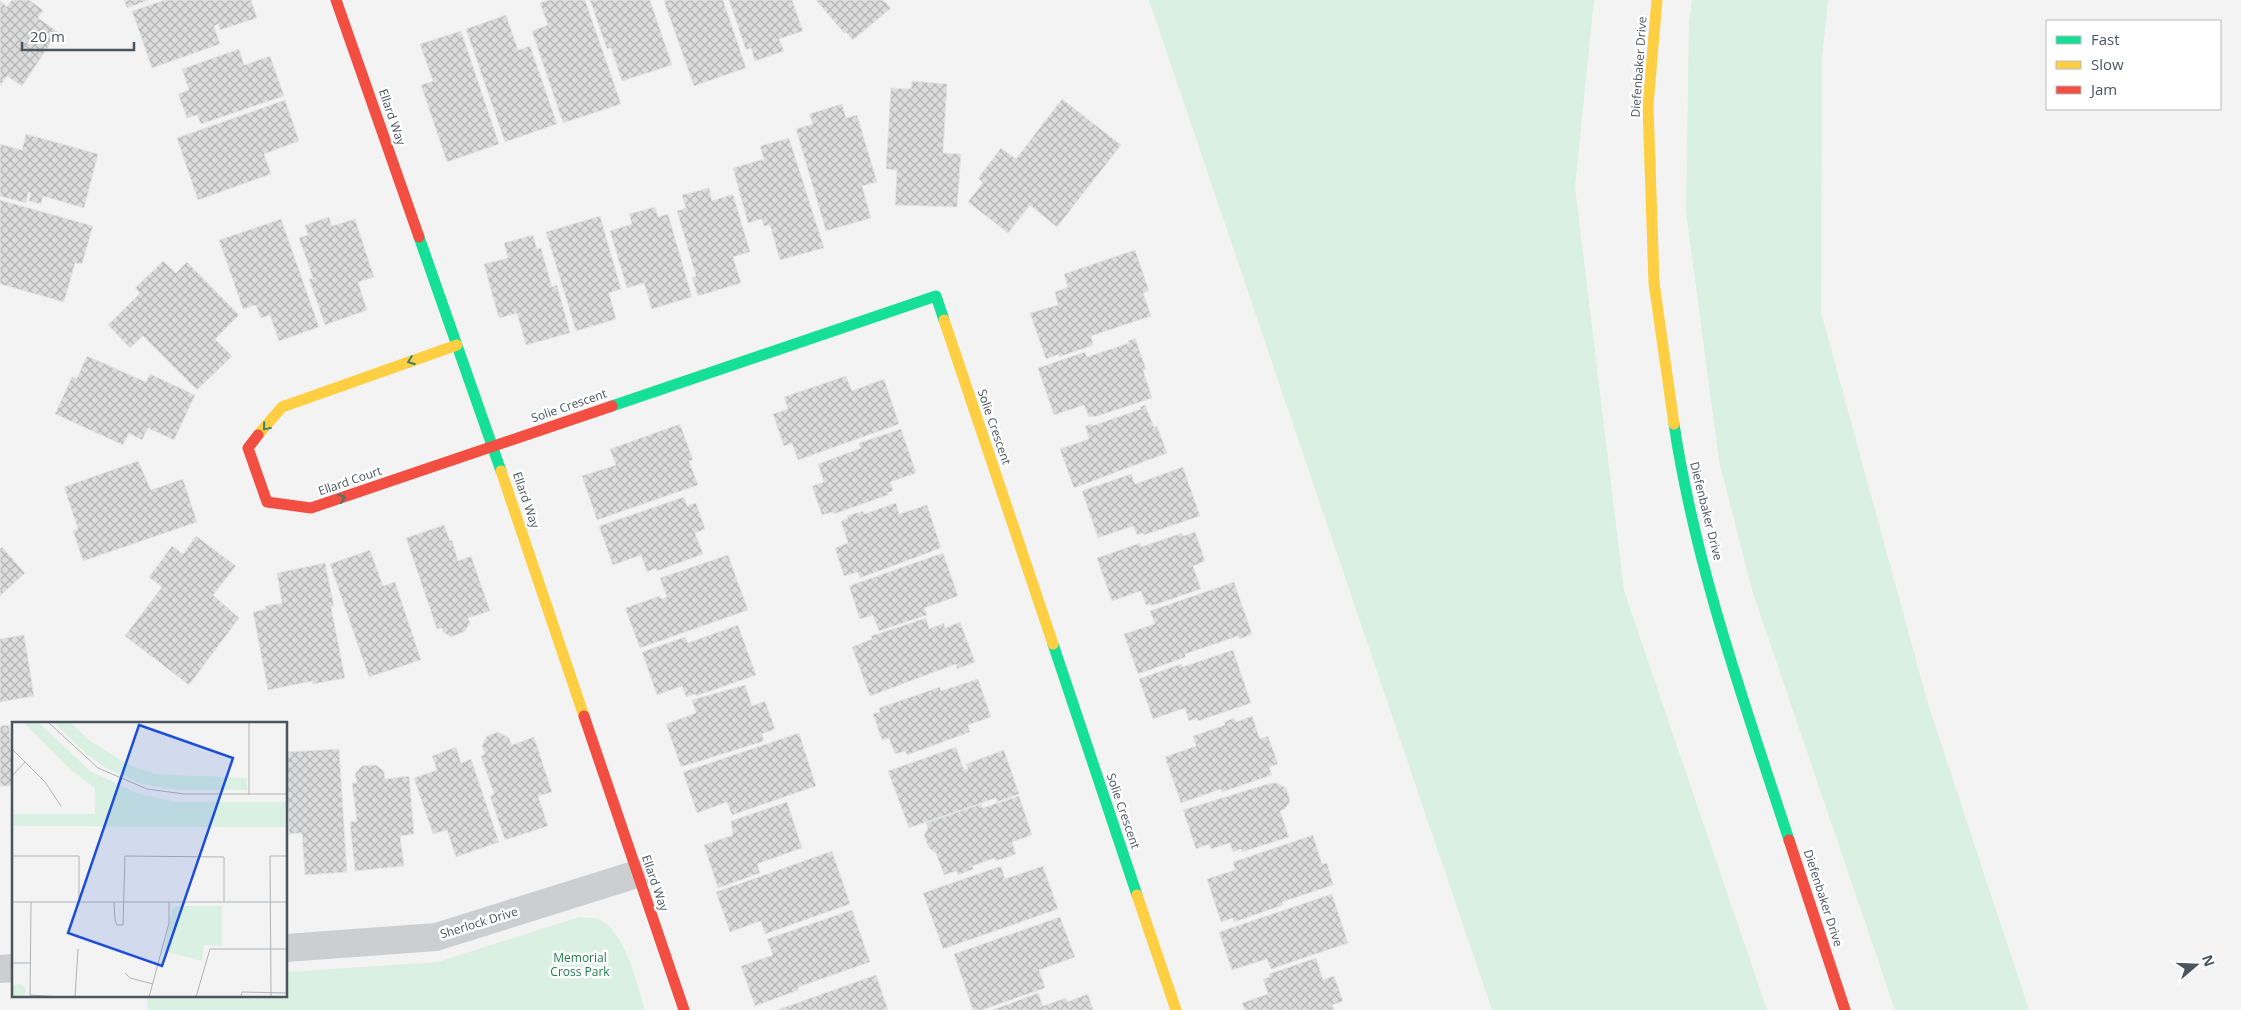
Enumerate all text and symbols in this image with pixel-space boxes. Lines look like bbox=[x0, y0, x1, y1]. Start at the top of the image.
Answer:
street label: Diefenbaker Drive bbox=[1626, 16, 1651, 118]
scale bar bbox=[22, 20, 135, 52]
legend bbox=[2046, 20, 2221, 110]
text: 20 m bbox=[30, 26, 65, 46]
text: Fast bbox=[2091, 29, 2120, 49]
text: Slow bbox=[2091, 54, 2124, 74]
text: Jam bbox=[2089, 79, 2117, 99]
street label: Ellard Way bbox=[375, 86, 410, 148]
one-way arrow bbox=[407, 355, 416, 365]
street label: Solie Crescent bbox=[529, 385, 609, 426]
street label: Solie Crescent bbox=[974, 387, 1015, 467]
one-way arrow bbox=[262, 421, 271, 430]
street label: Diefenbaker Drive bbox=[1686, 460, 1727, 562]
street label: Ellard Court bbox=[316, 462, 384, 499]
street label: Ellard Way bbox=[509, 469, 544, 531]
one-way arrow bbox=[337, 494, 345, 504]
inset map bbox=[12, 722, 288, 998]
street label: Solie Crescent bbox=[1103, 771, 1144, 851]
street label: Diefenbaker Drive bbox=[1800, 847, 1847, 949]
street label: Ellard Way bbox=[638, 852, 673, 914]
street label: Sherlock Drive bbox=[438, 903, 520, 942]
north arrow bbox=[2171, 940, 2221, 990]
park label: Memorial Cross Park bbox=[550, 949, 610, 980]
text: N bbox=[2198, 952, 2220, 969]

